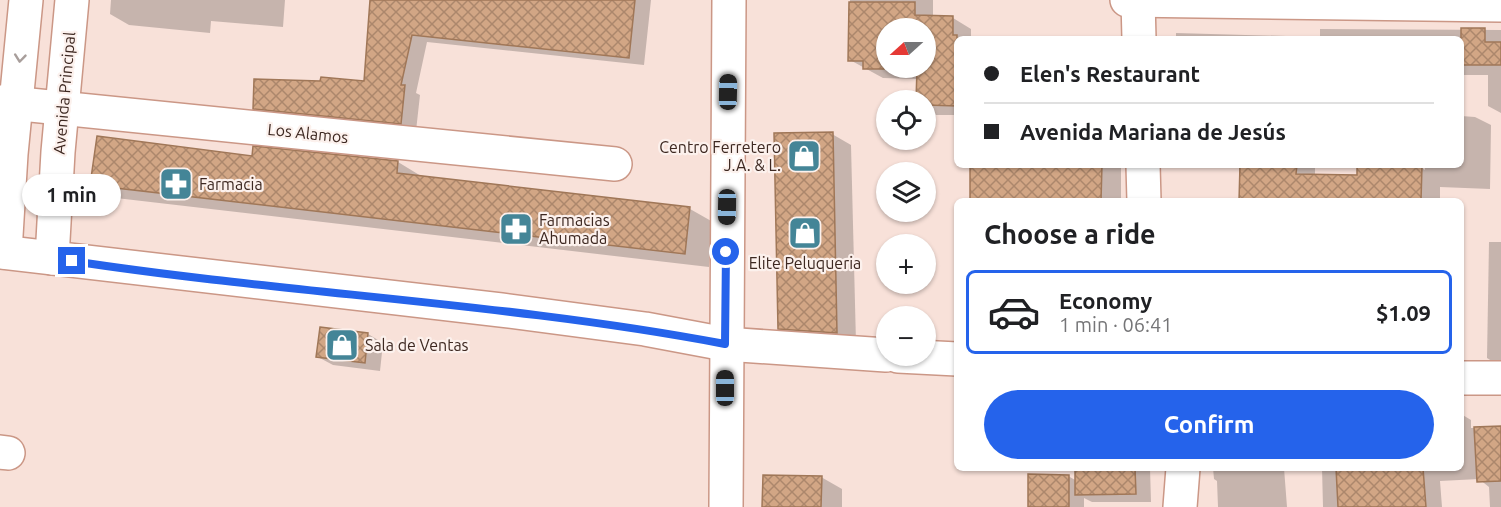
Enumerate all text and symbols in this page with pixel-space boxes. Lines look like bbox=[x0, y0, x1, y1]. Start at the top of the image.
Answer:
north arrow bbox=[876, 18, 936, 78]
map controls bbox=[876, 18, 936, 366]
street label: Avenida Principal bbox=[50, 31, 78, 155]
one-way arrow bbox=[14, 54, 27, 63]
text: Elen's Restaurant bbox=[1020, 61, 1200, 86]
car bbox=[719, 74, 737, 110]
button: locate bbox=[876, 90, 936, 150]
text: Avenida Mariana de Jesús bbox=[1020, 119, 1286, 144]
street label: Los Alamos bbox=[267, 120, 349, 146]
place label: Centro Ferretero J.A. & L. bbox=[659, 138, 781, 174]
shop icon: Centro Ferretero J.A. & L. bbox=[786, 138, 822, 174]
button: layers bbox=[876, 162, 936, 222]
pharmacy icon: Farmacia bbox=[158, 166, 194, 202]
callout: 1 min bbox=[22, 174, 122, 216]
place label: Farmacia bbox=[199, 175, 263, 193]
text: 1 min bbox=[46, 183, 97, 206]
car bbox=[718, 189, 736, 225]
pharmacy icon: Farmacias Ahumada bbox=[498, 211, 534, 247]
place label: Farmacias Ahumada bbox=[539, 211, 610, 247]
shop icon: Elite Peluqueria bbox=[787, 215, 823, 251]
text: Choose a ride bbox=[984, 219, 1156, 249]
button: + bbox=[876, 234, 936, 294]
route start bbox=[712, 238, 739, 265]
route end bbox=[58, 247, 85, 274]
place label: Elite Peluqueria bbox=[749, 254, 861, 272]
icon: car bbox=[987, 285, 1041, 339]
text: Economy bbox=[1059, 288, 1152, 313]
text: $1.09 bbox=[1376, 300, 1431, 325]
button: − bbox=[876, 306, 936, 366]
text: 1 min · 06:41 bbox=[1059, 313, 1173, 336]
shop icon: Sala de Ventas bbox=[324, 327, 360, 363]
place label: Sala de Ventas bbox=[365, 336, 469, 354]
car bbox=[716, 370, 734, 406]
button: Confirm bbox=[984, 390, 1434, 459]

